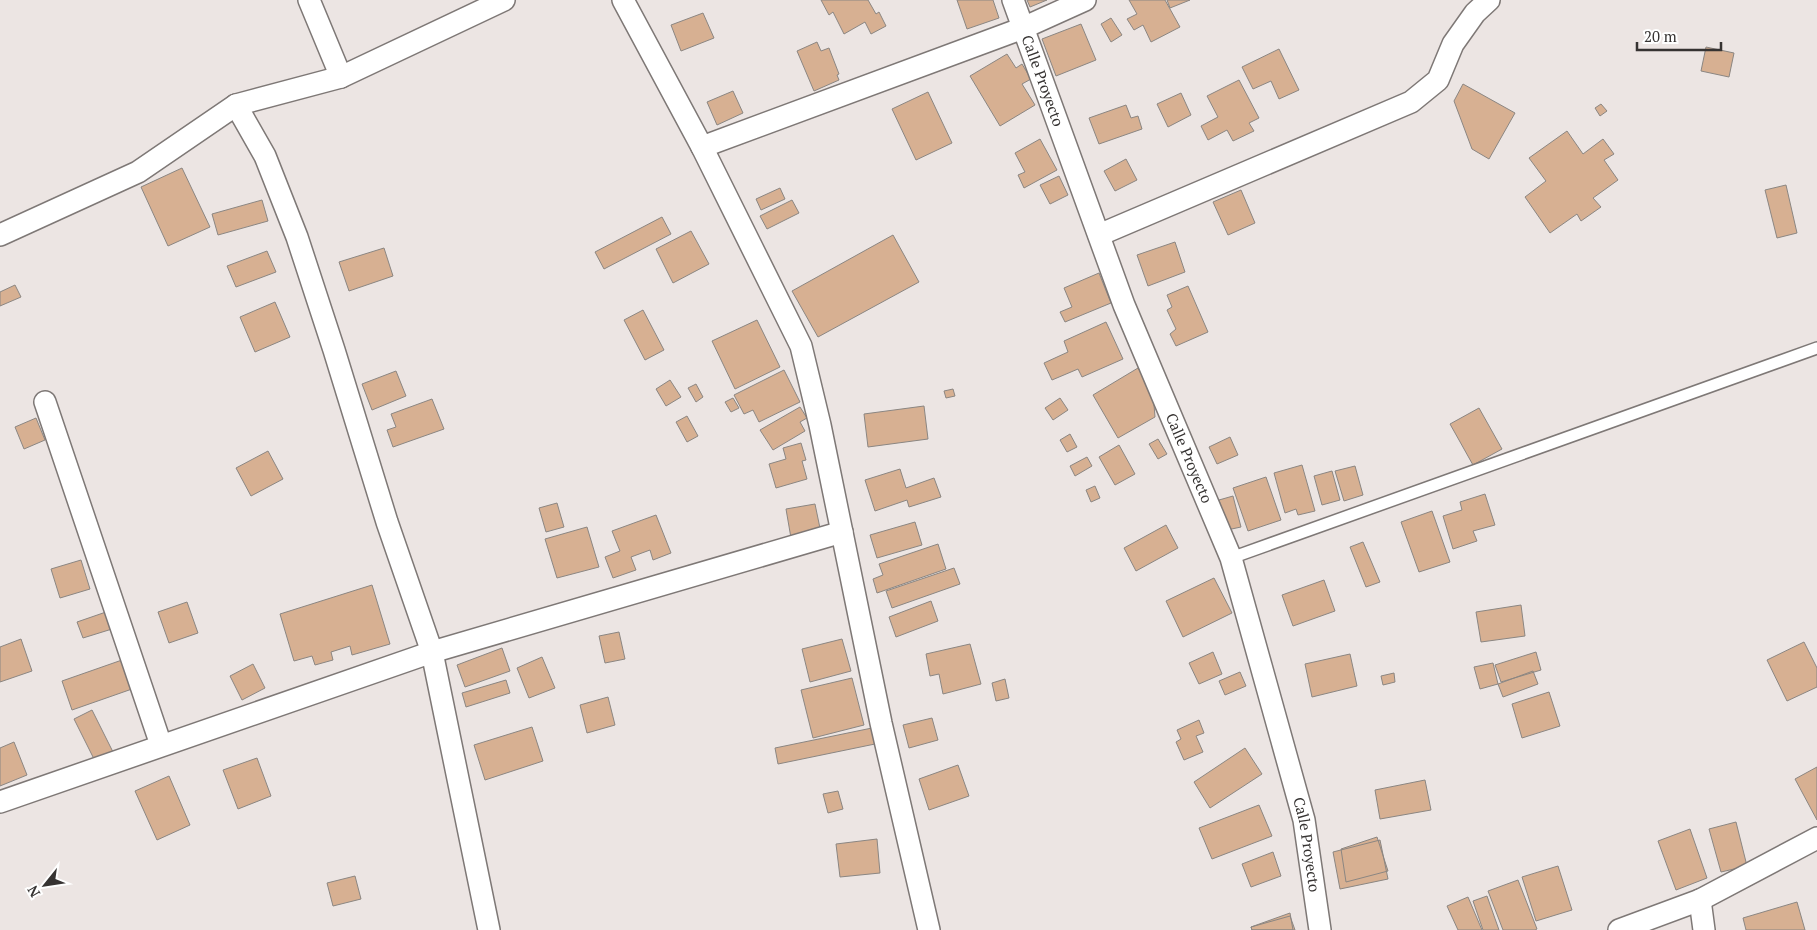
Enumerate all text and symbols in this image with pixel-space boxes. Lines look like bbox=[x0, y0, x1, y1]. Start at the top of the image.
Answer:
scale bar bbox=[1637, 20, 1721, 52]
text: 20 m bbox=[1644, 26, 1677, 46]
street label: Calle Proyecto bbox=[1018, 32, 1069, 129]
street label: Calle Proyecto bbox=[1162, 410, 1218, 506]
street label: Calle Proyecto bbox=[1289, 795, 1325, 893]
north arrow bbox=[20, 860, 70, 910]
text: N bbox=[22, 882, 44, 901]

